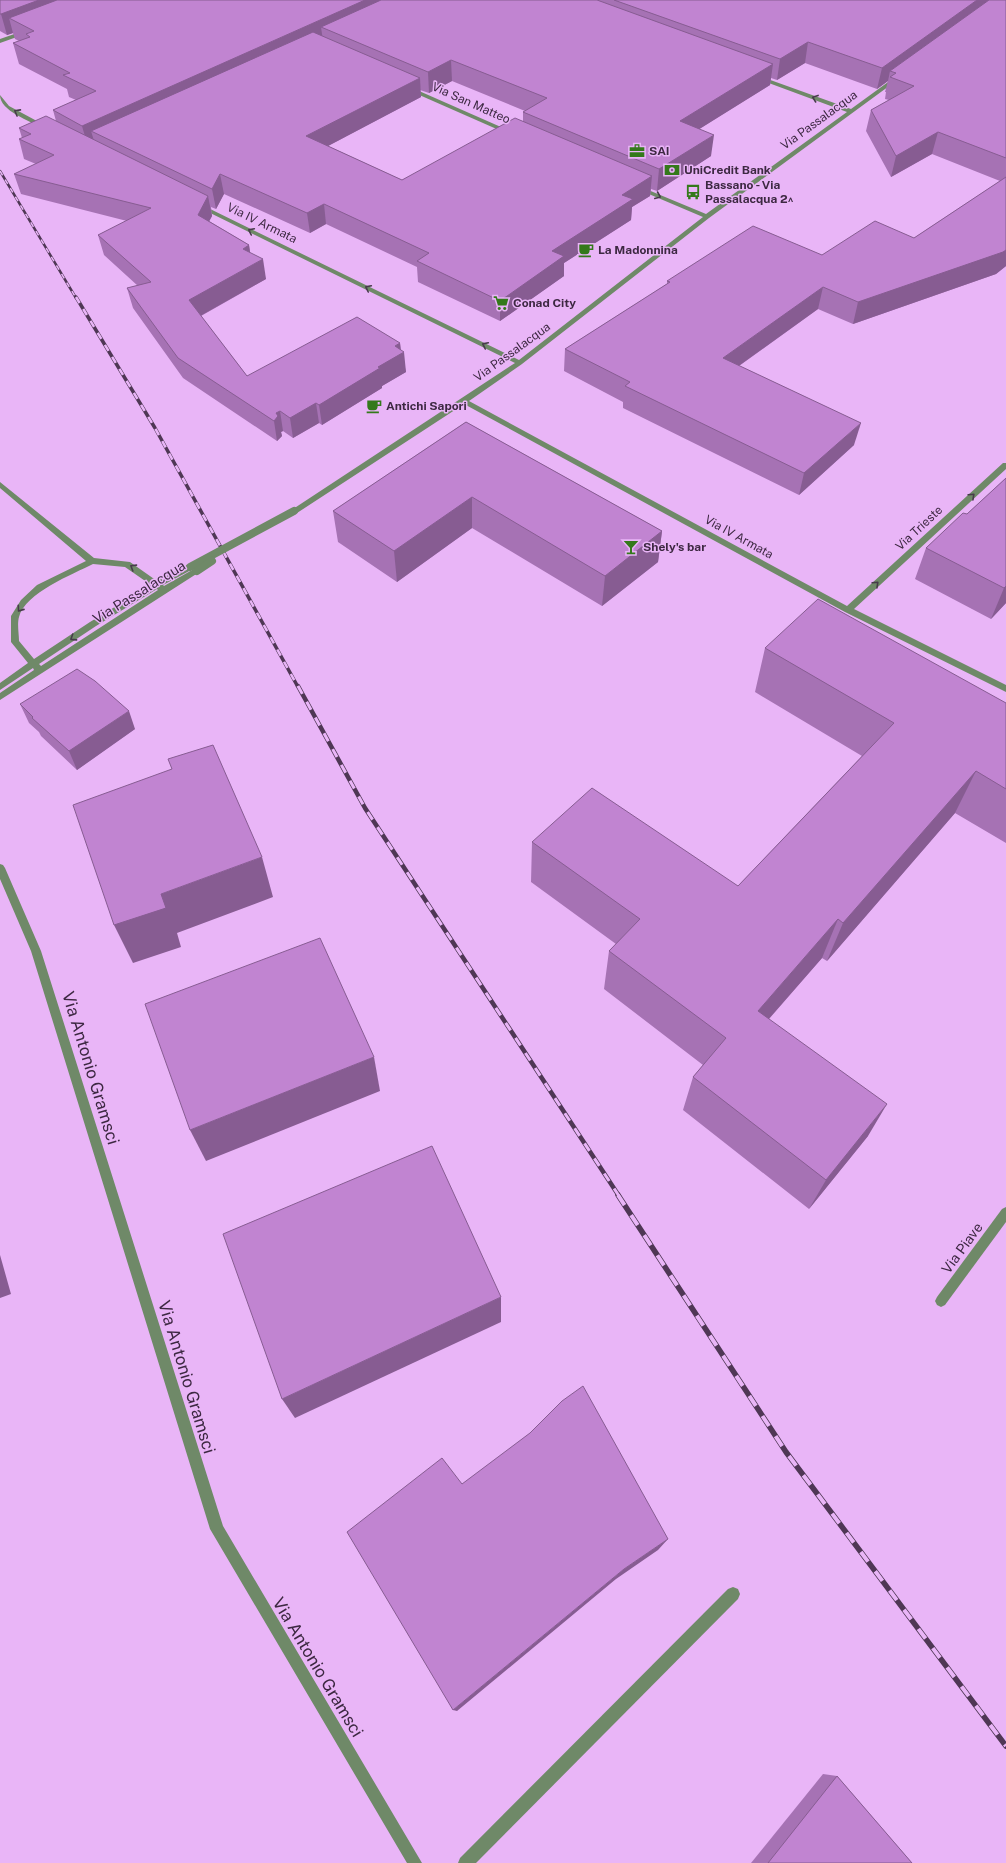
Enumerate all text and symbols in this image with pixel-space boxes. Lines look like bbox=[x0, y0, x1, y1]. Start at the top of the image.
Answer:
street label: Via San Matteo bbox=[430, 79, 512, 127]
street label: Via Passalacqua bbox=[778, 88, 860, 152]
one-way arrow bbox=[811, 94, 818, 103]
one-way arrow bbox=[14, 109, 21, 117]
office icon: SAI bbox=[628, 142, 646, 160]
place label: SAI bbox=[649, 144, 670, 158]
bank icon: UniCredit Bank bbox=[663, 161, 681, 179]
place label: UniCredit Bank bbox=[684, 163, 771, 177]
place label: Bassano - Via Passalacqua 2^ bbox=[705, 178, 794, 206]
bus stop icon: Bassano - Via Passalacqua 2^ bbox=[684, 183, 702, 201]
one-way arrow bbox=[654, 191, 662, 199]
street label: Via IV Armata bbox=[225, 200, 299, 246]
one-way arrow bbox=[248, 228, 256, 236]
cafe icon: La Madonnina bbox=[577, 241, 595, 259]
place label: La Madonnina bbox=[598, 243, 678, 257]
one-way arrow bbox=[365, 285, 372, 293]
supermarket icon: Conad City bbox=[492, 294, 510, 312]
place label: Conad City bbox=[513, 296, 576, 310]
street label: Via Passalacqua bbox=[471, 320, 553, 384]
one-way arrow bbox=[482, 342, 489, 350]
cafe icon: Antichi Sapori bbox=[365, 397, 383, 415]
place label: Antichi Sapori bbox=[386, 399, 467, 413]
one-way arrow bbox=[967, 493, 975, 500]
street label: Via Trieste bbox=[893, 503, 945, 553]
street label: Via IV Armata bbox=[702, 512, 776, 562]
bar icon: Shely's bar bbox=[622, 538, 640, 556]
place label: Shely's bar bbox=[643, 540, 706, 554]
street label: Via Passalacqua bbox=[90, 557, 188, 627]
one-way arrow bbox=[130, 564, 137, 572]
one-way arrow bbox=[872, 581, 879, 588]
one-way arrow bbox=[18, 604, 25, 611]
one-way arrow bbox=[70, 633, 77, 641]
street label: Via Antonio Gramsci bbox=[58, 989, 124, 1147]
street label: Via Piave bbox=[938, 1219, 986, 1276]
street label: Via Antonio Gramsci bbox=[154, 1298, 220, 1456]
street label: Via Antonio Gramsci bbox=[268, 1594, 368, 1740]

